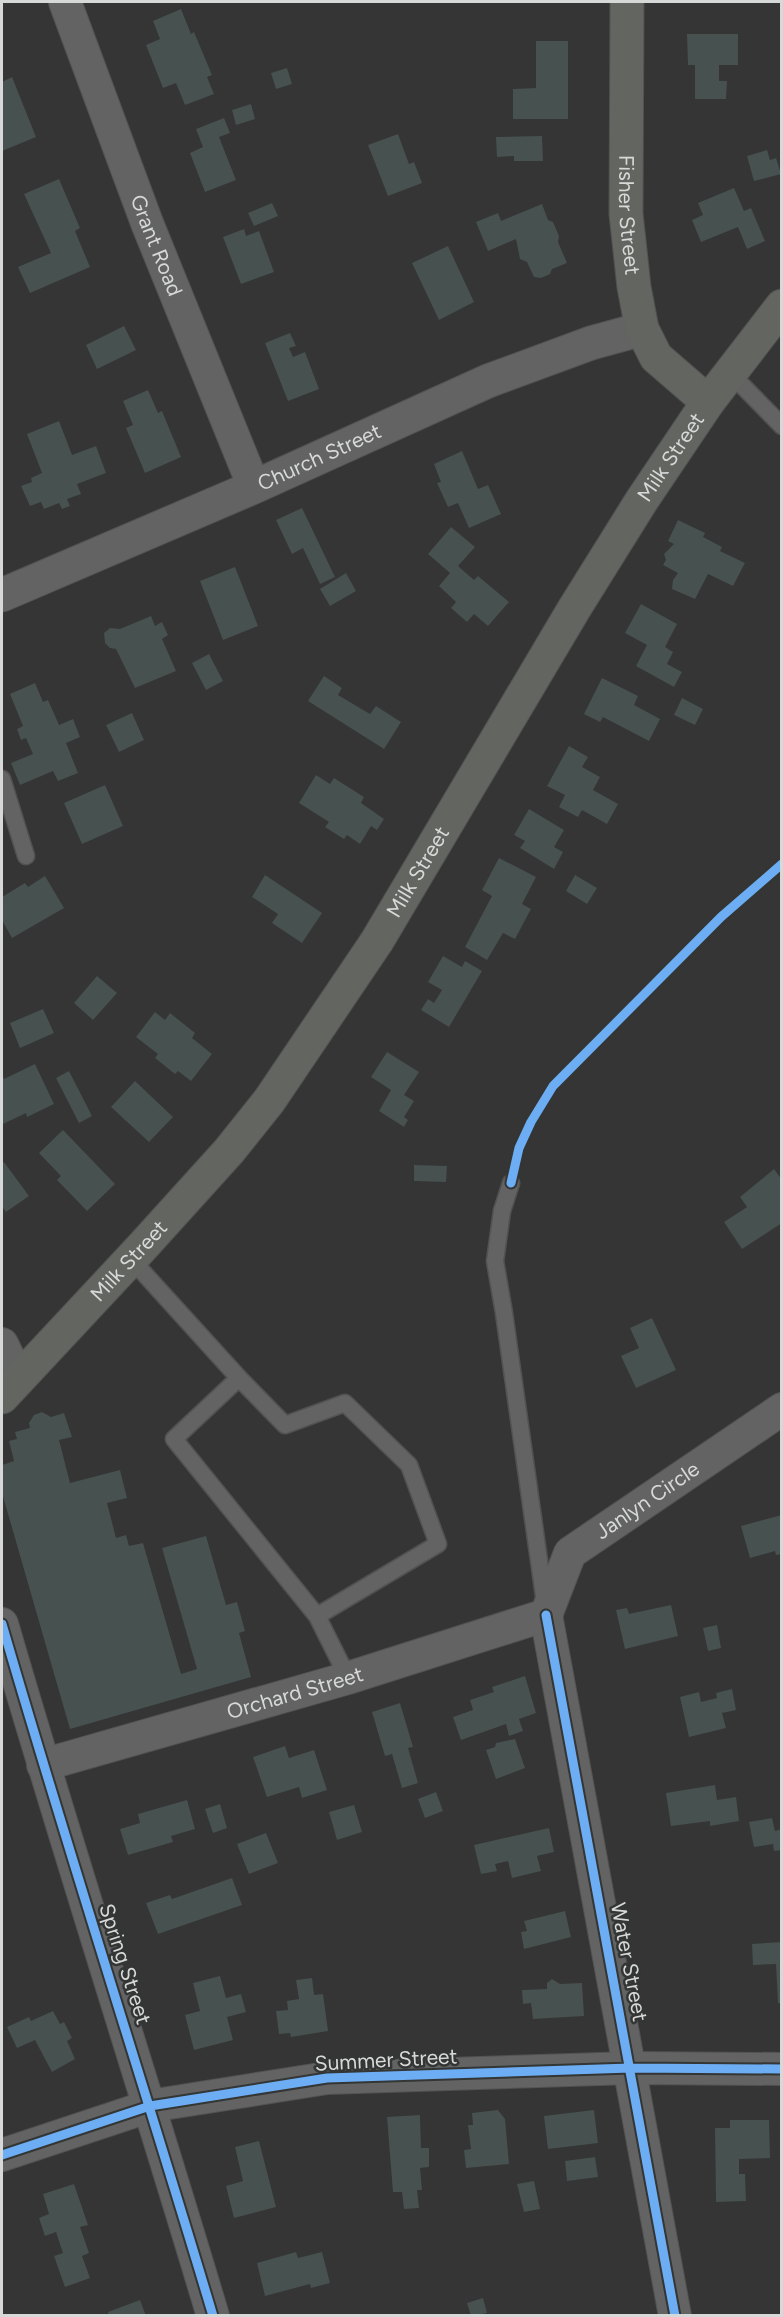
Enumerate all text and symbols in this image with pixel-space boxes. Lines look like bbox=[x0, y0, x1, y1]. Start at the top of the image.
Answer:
street label: Fisher Street bbox=[614, 155, 646, 276]
street label: Grant Road bbox=[126, 191, 188, 300]
street label: Milk Street bbox=[632, 408, 709, 506]
street label: Church Street bbox=[254, 418, 385, 496]
street label: Milk Street bbox=[381, 822, 454, 922]
street label: Milk Street bbox=[85, 1215, 172, 1306]
street label: Janlyn Circle bbox=[590, 1456, 704, 1544]
street label: Orchard Street bbox=[224, 1661, 366, 1724]
street label: Spring Street bbox=[94, 1900, 157, 2027]
street label: Water Street bbox=[606, 1900, 653, 2023]
street label: Summer Street bbox=[314, 2043, 458, 2076]

